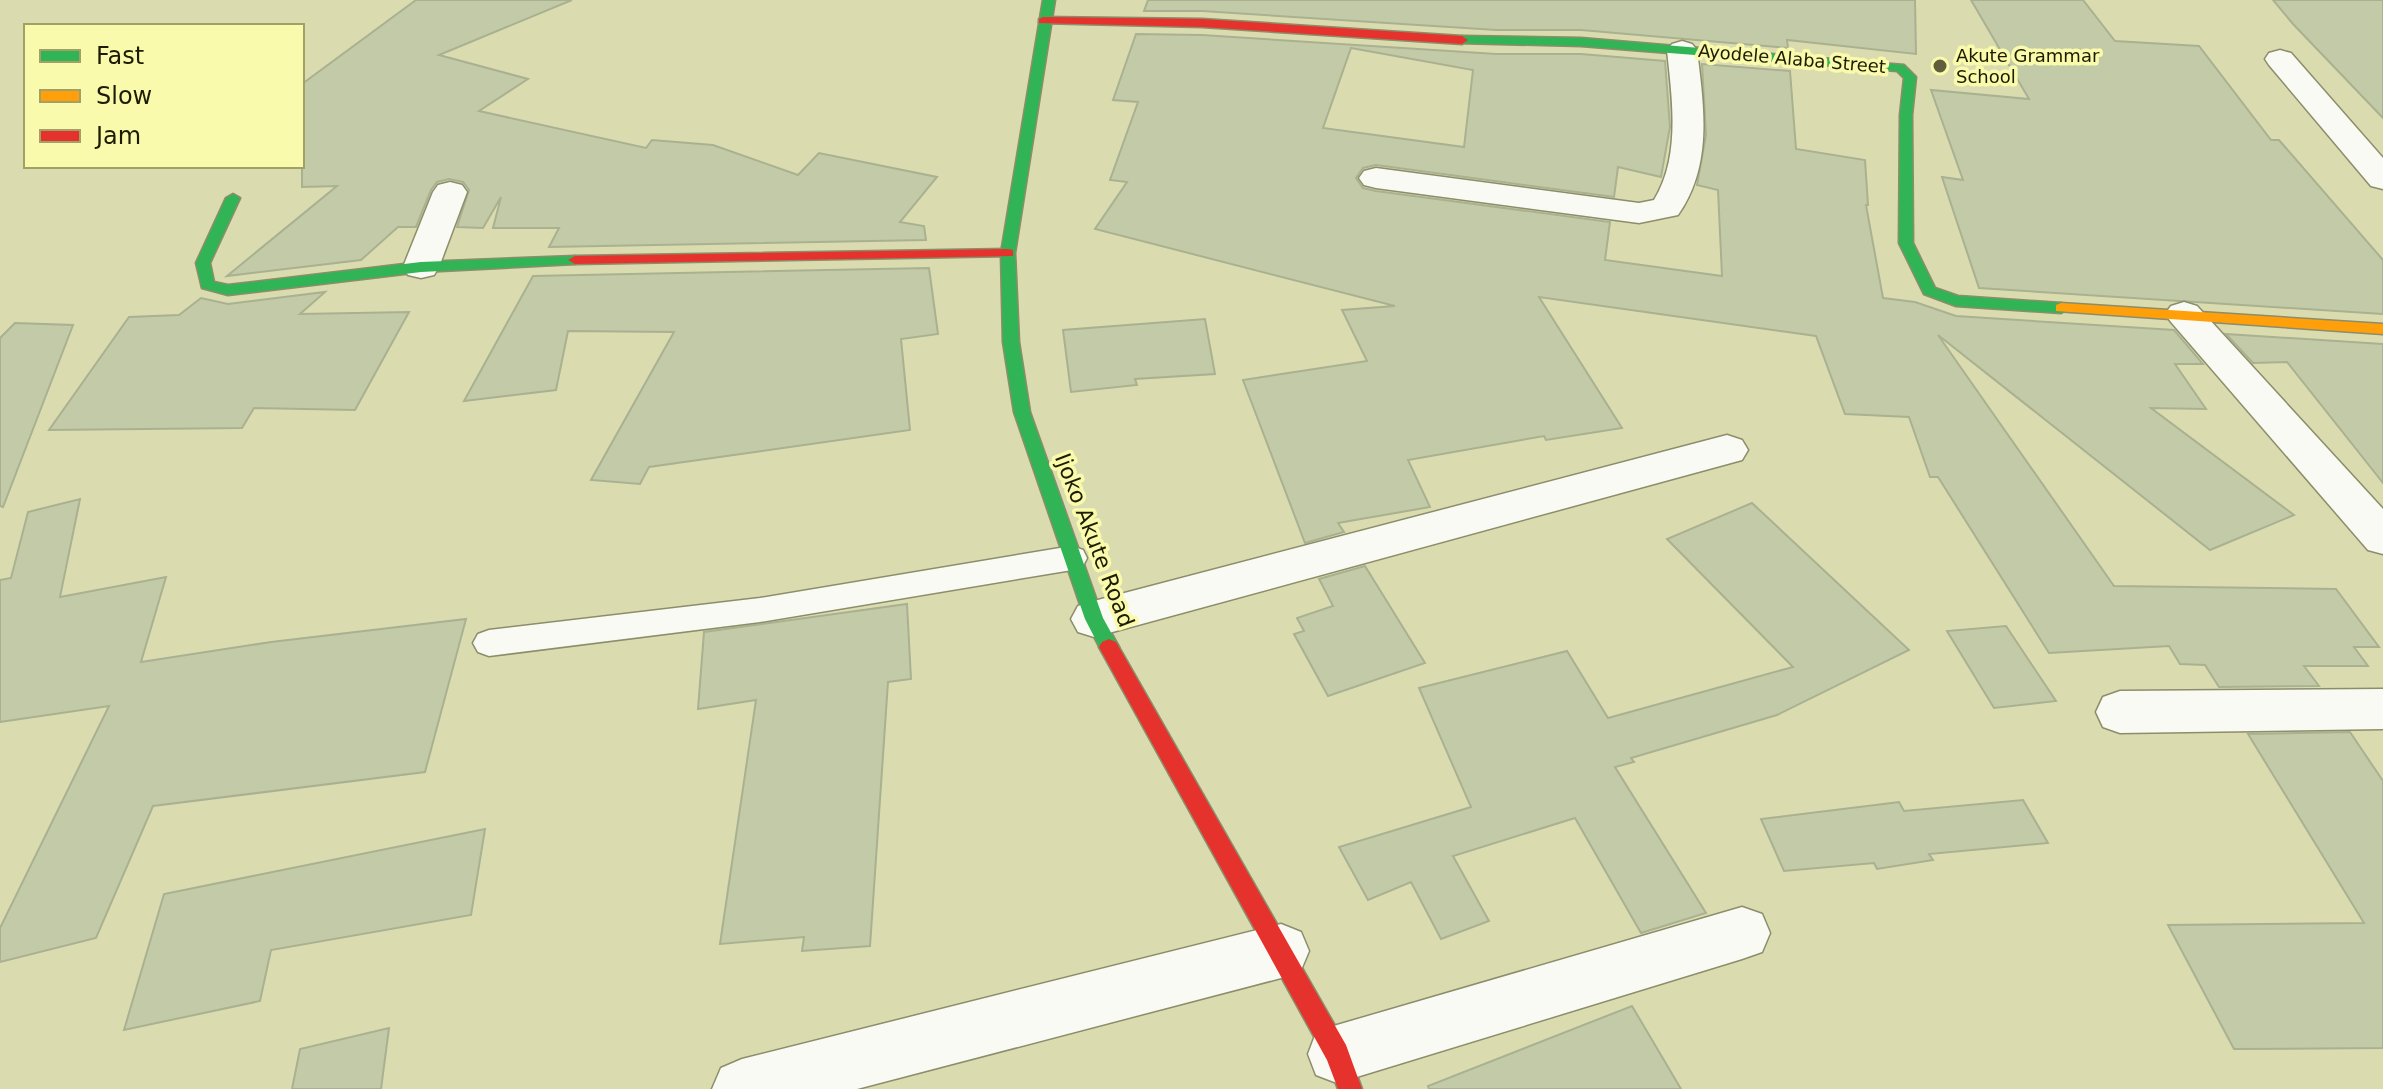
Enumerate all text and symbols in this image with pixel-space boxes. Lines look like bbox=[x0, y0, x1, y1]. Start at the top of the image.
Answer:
legend bbox=[24, 24, 304, 168]
street label: Ayodele Alaba Street bbox=[1697, 40, 1887, 77]
text: Fast bbox=[96, 42, 144, 70]
place label: Akute Grammar School bbox=[1956, 45, 2100, 87]
marker: Akute Grammar School bbox=[1931, 57, 1949, 75]
text: Slow bbox=[96, 82, 152, 110]
text: Jam bbox=[94, 122, 141, 150]
street label: Ijoko Akute Road bbox=[1050, 450, 1139, 630]

